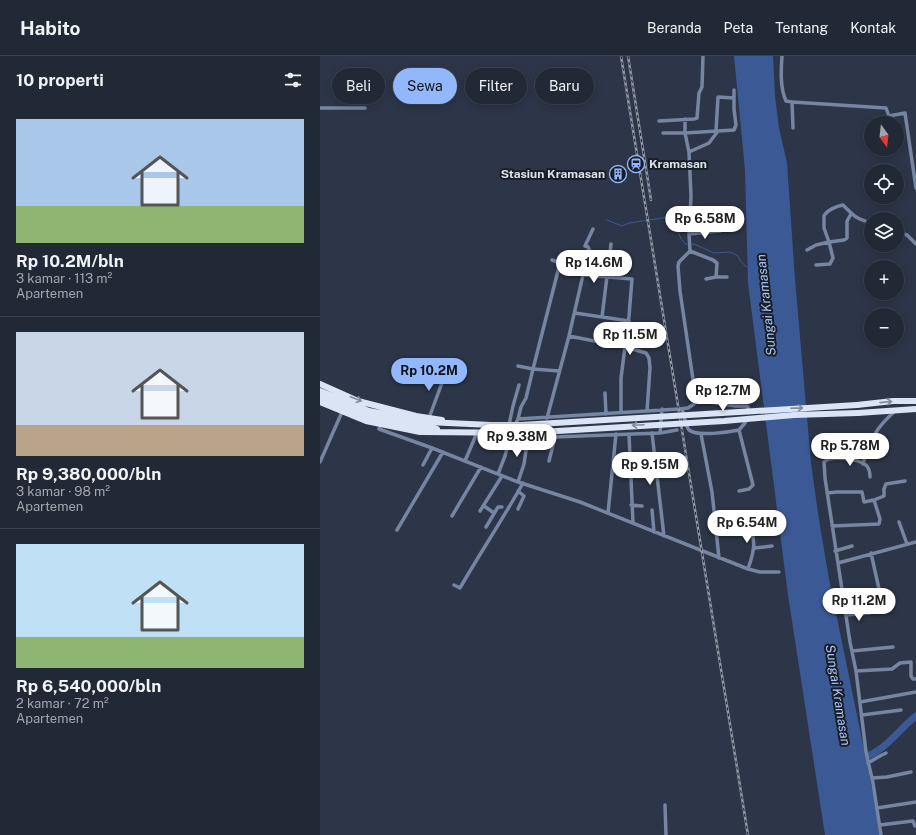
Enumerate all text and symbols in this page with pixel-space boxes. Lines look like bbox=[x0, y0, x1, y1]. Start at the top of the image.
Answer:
text: Habito bbox=[20, 17, 81, 39]
text: Beranda bbox=[647, 20, 702, 36]
text: Peta bbox=[724, 20, 753, 36]
text: Tentang bbox=[775, 20, 828, 36]
text: Kontak bbox=[850, 20, 896, 36]
chip: Beli bbox=[332, 68, 385, 104]
chip: Sewa bbox=[393, 68, 457, 104]
chip: Filter bbox=[465, 68, 527, 104]
chip: Baru bbox=[535, 68, 594, 104]
icon: filters bbox=[282, 69, 304, 91]
text: 10 properti bbox=[16, 70, 104, 90]
north arrow bbox=[864, 116, 904, 156]
map controls bbox=[864, 116, 904, 348]
icon: home bbox=[124, 145, 196, 217]
station icon: Kramasan bbox=[626, 154, 646, 174]
place label: Kramasan bbox=[649, 157, 707, 171]
building icon: Stasiun Kramasan bbox=[608, 164, 628, 184]
button: locate bbox=[864, 164, 904, 204]
place label: Stasiun Kramasan bbox=[501, 167, 605, 181]
pin: Rp 6.58M bbox=[664, 206, 746, 240]
text: Rp 6.58M bbox=[674, 211, 736, 226]
button: layers bbox=[864, 212, 904, 252]
pin: Rp 14.6M bbox=[553, 250, 635, 284]
text: Rp 10.2M/bln bbox=[16, 251, 124, 271]
water label: Sungai Kramasan bbox=[753, 253, 779, 357]
text: Rp 14.6M bbox=[565, 255, 623, 270]
button: + bbox=[864, 260, 904, 300]
text: 3 kamar · 113 m² bbox=[16, 271, 112, 286]
text: Apartemen bbox=[16, 286, 83, 301]
button: − bbox=[864, 308, 904, 348]
pin: Rp 11.5M bbox=[589, 322, 671, 356]
text: Rp 11.5M bbox=[602, 327, 658, 342]
icon: home bbox=[124, 358, 196, 430]
pin: Rp 10.2M bbox=[388, 358, 470, 392]
text: Rp 10.2M bbox=[400, 363, 458, 378]
pin: Rp 12.7M bbox=[682, 378, 764, 412]
text: Rp 12.7M bbox=[695, 383, 751, 398]
one-way arrow bbox=[349, 396, 361, 404]
one-way arrow bbox=[879, 398, 892, 406]
one-way arrow bbox=[790, 404, 803, 412]
one-way arrow bbox=[632, 422, 645, 429]
pin: Rp 9.38M bbox=[476, 424, 558, 458]
text: Rp 9.38M bbox=[486, 429, 548, 444]
pin: Rp 5.78M bbox=[809, 433, 891, 467]
text: Rp 5.78M bbox=[820, 438, 880, 453]
pin: Rp 9.15M bbox=[609, 452, 691, 486]
text: Rp 9.15M bbox=[621, 457, 679, 472]
text: Rp 9,380,000/bln bbox=[16, 464, 161, 484]
text: 3 kamar · 98 m² bbox=[16, 484, 110, 499]
text: Apartemen bbox=[16, 499, 83, 514]
pin: Rp 6.54M bbox=[706, 510, 788, 544]
text: Rp 6.54M bbox=[716, 515, 778, 530]
icon: home bbox=[124, 570, 196, 642]
pin: Rp 11.2M bbox=[818, 588, 900, 622]
text: Rp 11.2M bbox=[832, 593, 886, 608]
water label: Sungai Kramasan bbox=[823, 643, 853, 747]
text: Rp 6,540,000/bln bbox=[16, 676, 161, 696]
text: 2 kamar · 72 m² bbox=[16, 696, 109, 711]
text: Apartemen bbox=[16, 711, 83, 726]

